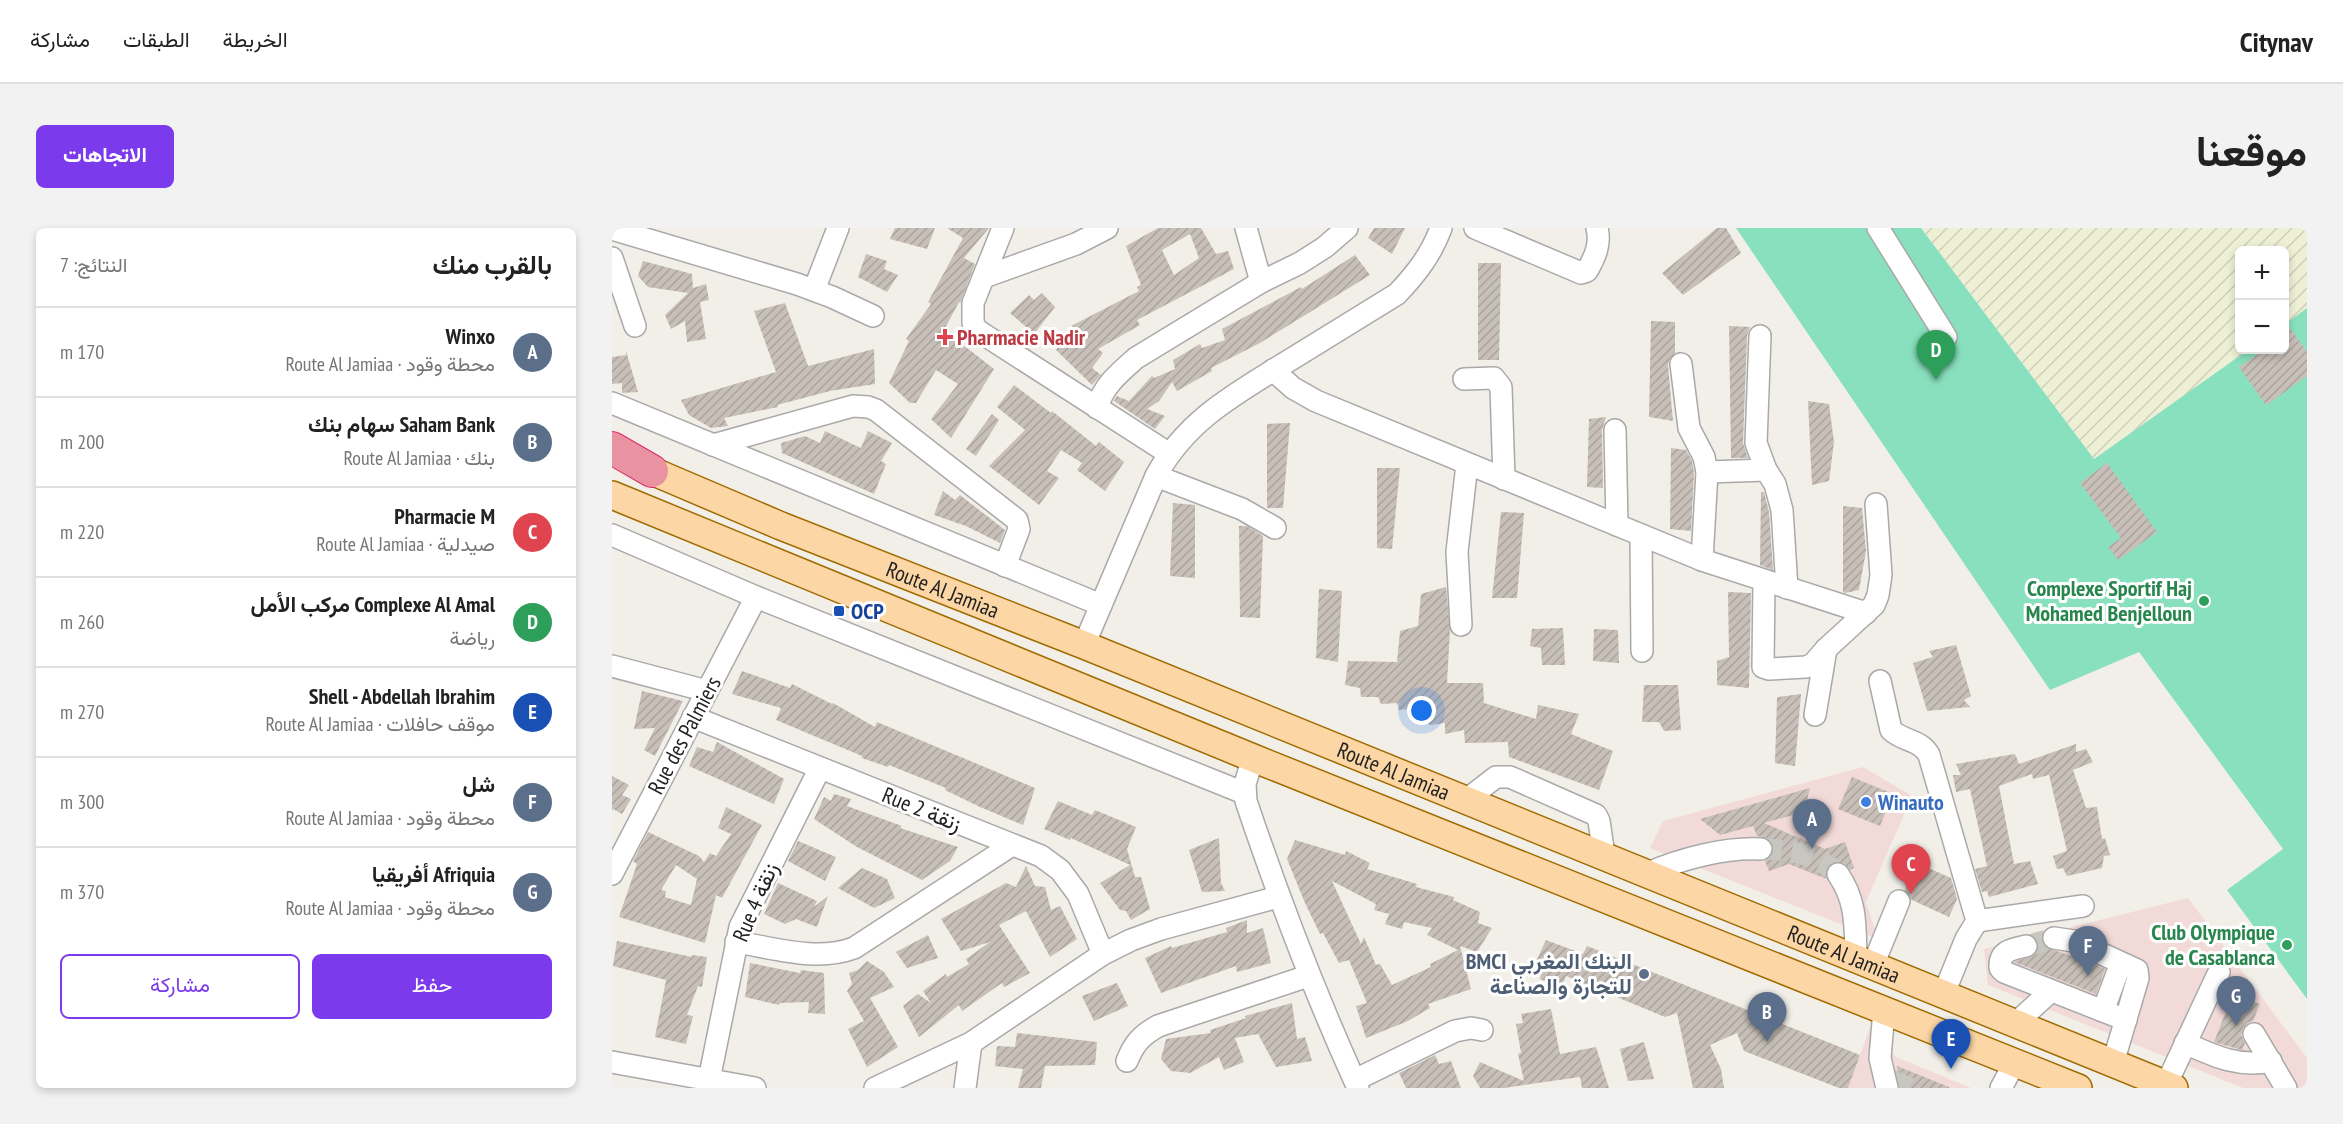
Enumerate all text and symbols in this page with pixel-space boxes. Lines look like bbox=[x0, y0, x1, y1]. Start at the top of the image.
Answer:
text: Citynav bbox=[2240, 23, 2313, 60]
text: مشاركة bbox=[30, 26, 90, 53]
text: الطبقات bbox=[123, 26, 190, 53]
text: الخريطة bbox=[223, 26, 288, 53]
text: موقعنا bbox=[2196, 123, 2307, 178]
button: الاتجاهات bbox=[36, 125, 174, 188]
map controls bbox=[2235, 246, 2289, 354]
button: + bbox=[2235, 246, 2289, 300]
text: بالقرب منك bbox=[433, 248, 552, 281]
text: النتائج: 7 bbox=[60, 252, 127, 278]
button: − bbox=[2235, 300, 2289, 354]
text: Winxo bbox=[445, 322, 495, 350]
place label: Pharmacie Nadir bbox=[957, 323, 1086, 351]
marker: Pharmacie Nadir bbox=[938, 330, 952, 344]
pin: D bbox=[1916, 330, 1956, 380]
text: 170 m bbox=[60, 339, 104, 365]
text: A bbox=[527, 339, 538, 365]
text: محطة وقود · Route Al Jamiaa bbox=[285, 351, 495, 377]
text: Saham Bank سهام بنك bbox=[308, 410, 495, 438]
text: 200 m bbox=[60, 429, 104, 455]
text: B bbox=[528, 429, 537, 455]
text: بنك · Route Al Jamiaa bbox=[343, 445, 495, 471]
text: Pharmacie M bbox=[394, 502, 495, 530]
text: 220 m bbox=[60, 519, 104, 545]
text: C bbox=[528, 519, 537, 545]
text: صيدلية · Route Al Jamiaa bbox=[316, 531, 495, 557]
street label: Route Al Jamiaa bbox=[882, 555, 1003, 624]
place label: Complexe Sportif Haj Mohamed Benjelloun bbox=[2026, 574, 2192, 627]
text: Complexe Al Amal مركب الأمل bbox=[250, 590, 495, 618]
marker: Complexe Sportif Haj Mohamed Benjelloun bbox=[2197, 594, 2211, 608]
place label: OCP bbox=[851, 597, 884, 625]
marker: OCP bbox=[832, 604, 846, 618]
text: 260 m bbox=[60, 609, 104, 635]
text: D bbox=[527, 609, 538, 635]
text: رياضة bbox=[450, 625, 495, 651]
street label: Rue des Palmiers bbox=[641, 671, 727, 799]
text: Shell - Abdellah Ibrahim bbox=[309, 682, 495, 710]
your location bbox=[1407, 696, 1436, 725]
text: 270 m bbox=[60, 699, 104, 725]
text: E bbox=[528, 699, 537, 725]
text: موقف حافلات · Route Al Jamiaa bbox=[265, 711, 495, 737]
street label: Route Al Jamiaa bbox=[1333, 735, 1454, 806]
text: شل bbox=[462, 770, 495, 798]
street label: Rue 2 زنقة bbox=[878, 780, 966, 838]
place label: Winauto bbox=[1877, 788, 1944, 816]
text: 300 m bbox=[60, 789, 104, 815]
text: F bbox=[528, 789, 537, 815]
marker: Winauto bbox=[1859, 795, 1873, 809]
pin: A bbox=[1792, 800, 1832, 849]
text: محطة وقود · Route Al Jamiaa bbox=[285, 805, 495, 831]
pin: C bbox=[1892, 844, 1930, 894]
street label: Rue 4 زنقة bbox=[726, 858, 784, 946]
text: Afriquia أفريقيا bbox=[372, 860, 495, 888]
text: 370 m bbox=[60, 879, 104, 905]
text: G bbox=[527, 879, 538, 905]
text: محطة وقود · Route Al Jamiaa bbox=[285, 895, 495, 921]
street label: Route Al Jamiaa bbox=[1784, 918, 1904, 989]
place label: Club Olympique de Casablanca bbox=[2151, 918, 2275, 971]
pin: F bbox=[2068, 926, 2108, 976]
marker: Club Olympique de Casablanca bbox=[2280, 938, 2294, 952]
place label: BMCI البنك المغربي للتجارة والصناعة bbox=[1466, 947, 1632, 1000]
button: مشاركة bbox=[60, 954, 300, 1019]
button: حفظ bbox=[312, 954, 552, 1019]
marker: BMCI البنك المغربي للتجارة والصناعة bbox=[1637, 967, 1651, 981]
pin: G bbox=[2216, 976, 2256, 1026]
pin: B bbox=[1748, 992, 1786, 1042]
pin: E bbox=[1932, 1020, 1970, 1069]

